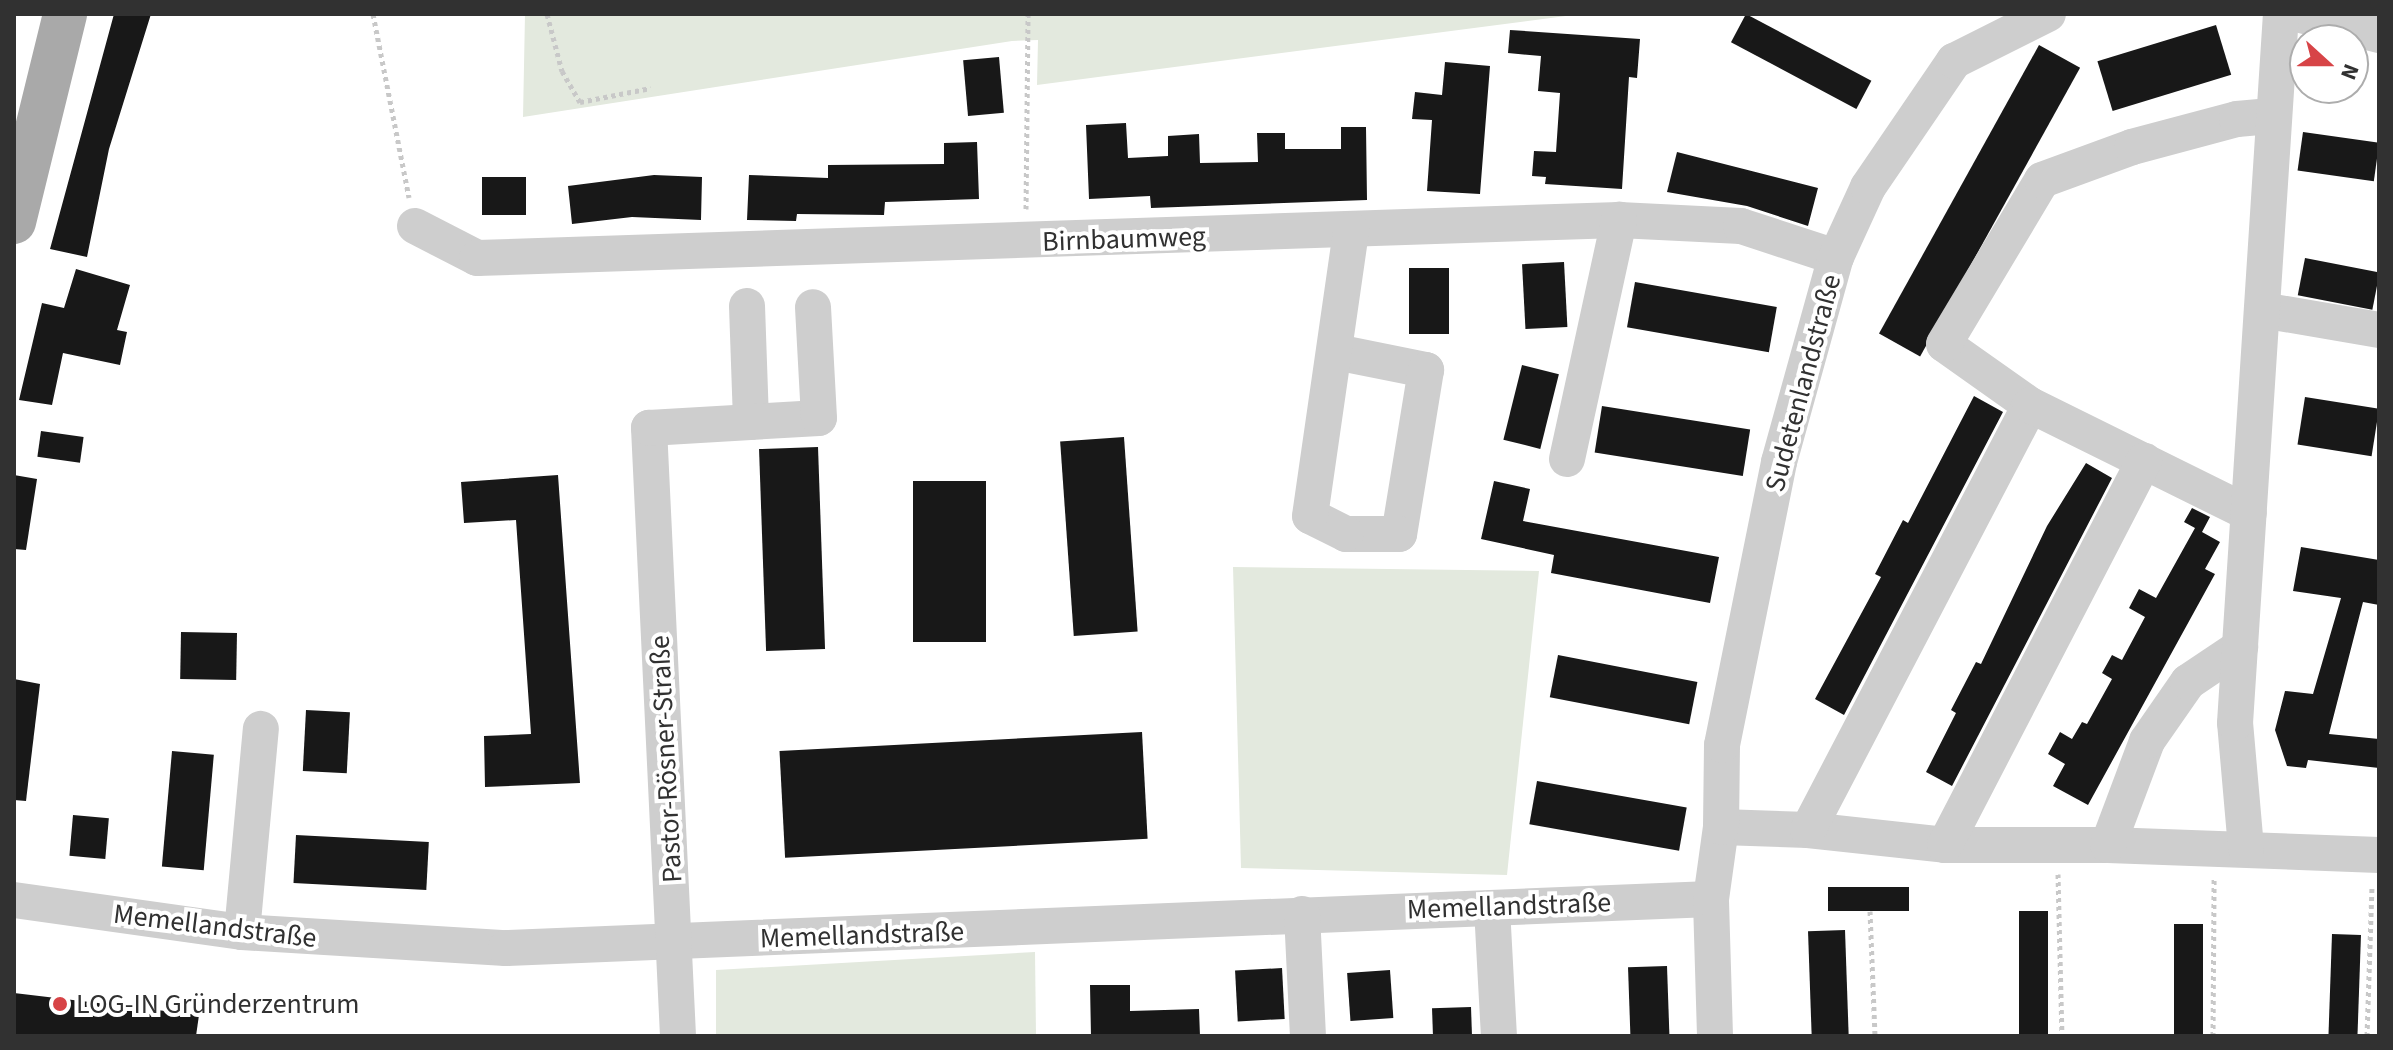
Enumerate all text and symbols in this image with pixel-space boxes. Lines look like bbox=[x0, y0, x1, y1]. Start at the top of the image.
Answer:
north arrow bbox=[2289, 24, 2369, 104]
text: N bbox=[2332, 59, 2367, 84]
street label: Birnbaumweg bbox=[1042, 219, 1206, 259]
street label: Sudetenlandstraße bbox=[1758, 271, 1848, 495]
street label: Pastor-Rösner-Straße bbox=[643, 634, 689, 884]
street label: Memellandstraße bbox=[1406, 886, 1612, 926]
street label: Memellandstraße bbox=[112, 897, 318, 955]
street label: Memellandstraße bbox=[759, 915, 965, 955]
place label: LOG-IN Gründerzentrum bbox=[76, 987, 360, 1021]
marker: LOG-IN Gründerzentrum bbox=[51, 995, 69, 1013]

